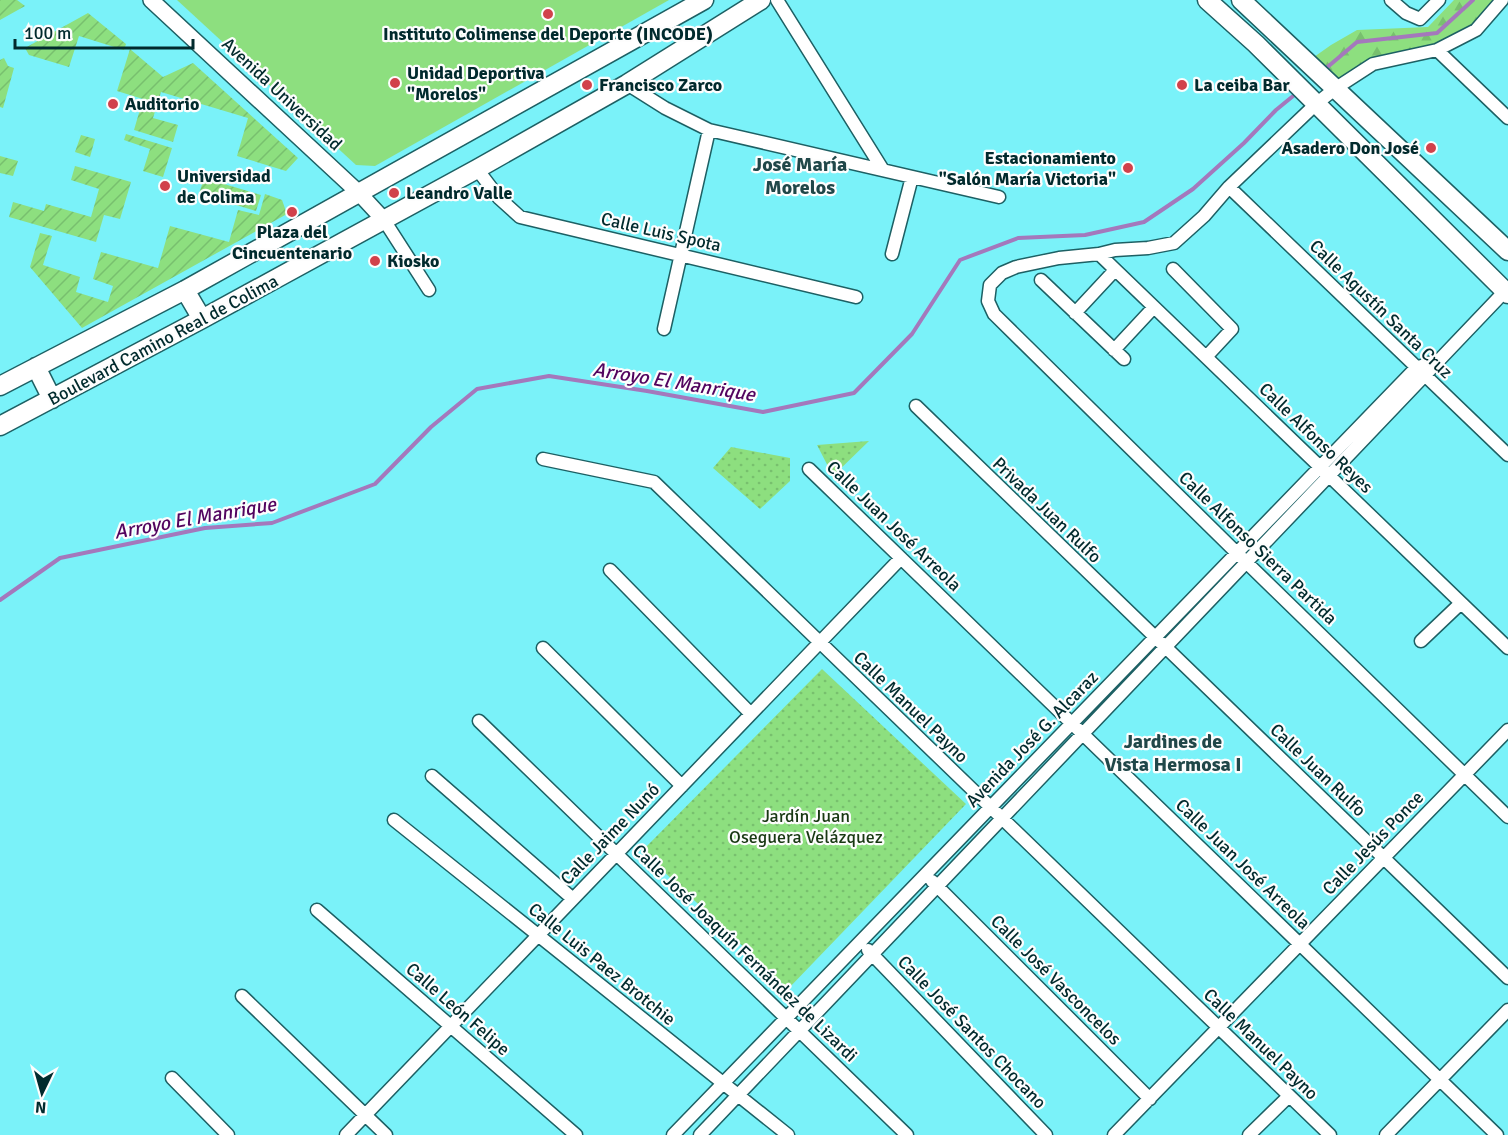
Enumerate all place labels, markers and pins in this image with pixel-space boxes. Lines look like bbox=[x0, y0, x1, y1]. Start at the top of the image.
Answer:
marker: Instituto Colimense del Deporte (INCODE) bbox=[541, 7, 555, 21]
place label: Instituto Colimense del Deporte (INCODE) bbox=[383, 23, 713, 45]
place label: Unidad Deportiva "Morelos" bbox=[407, 62, 545, 105]
place label: Francisco Zarco bbox=[599, 74, 722, 96]
place label: La ceiba Bar bbox=[1194, 74, 1290, 96]
marker: Unidad Deportiva "Morelos" bbox=[388, 76, 402, 90]
marker: Francisco Zarco bbox=[580, 78, 594, 92]
marker: La ceiba Bar bbox=[1175, 78, 1189, 92]
place label: Auditorio bbox=[125, 93, 199, 115]
marker: Auditorio bbox=[106, 97, 120, 111]
place label: Asadero Don José bbox=[1282, 137, 1419, 159]
marker: Asadero Don José bbox=[1424, 141, 1438, 155]
place label: Estacionamiento "Salón María Victoria" bbox=[939, 147, 1116, 190]
marker: Estacionamiento "Salón María Victoria" bbox=[1121, 161, 1135, 175]
place label: Universidad de Colima bbox=[177, 165, 271, 208]
marker: Universidad de Colima bbox=[158, 179, 172, 193]
place label: Leandro Valle bbox=[406, 182, 513, 204]
marker: Leandro Valle bbox=[387, 186, 401, 200]
marker: Plaza del Cincuentenario bbox=[285, 205, 299, 219]
place label: Plaza del Cincuentenario bbox=[232, 221, 352, 264]
place label: Kiosko bbox=[387, 250, 439, 272]
marker: Kiosko bbox=[368, 254, 382, 268]

